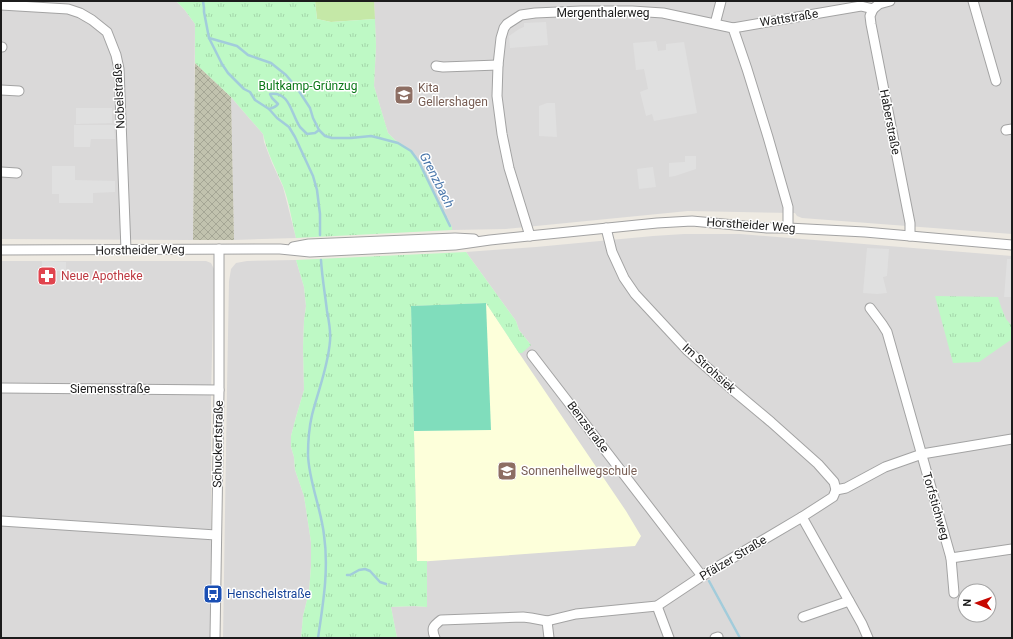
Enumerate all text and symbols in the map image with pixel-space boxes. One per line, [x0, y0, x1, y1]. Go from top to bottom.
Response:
street label: Mergenthalerweg [556, 6, 650, 20]
street label: Wattstraße [759, 6, 819, 30]
street label: Nobelstraße [110, 63, 128, 129]
park label: Bultkamp-Grünzug [259, 79, 357, 93]
place label: Kita Gellershagen [418, 81, 488, 109]
school or university icon: Kita Gellershagen [393, 84, 415, 106]
street label: Haberstraße [877, 88, 903, 156]
water label: Grenzbach [417, 150, 457, 210]
street label: Horstheider Weg [706, 215, 796, 235]
street label: Horstheider Weg [95, 242, 185, 258]
pharmacy icon: Neue Apotheke [36, 265, 58, 287]
place label: Neue Apotheke [61, 269, 143, 283]
street label: Im Strohsiek [680, 340, 739, 396]
street label: Siemensstraße [70, 382, 150, 396]
street label: Benzstraße [564, 399, 612, 455]
street label: Schuckertstraße [210, 400, 226, 488]
school or university icon: Sonnenhellwegschule [496, 460, 518, 482]
place label: Sonnenhellwegschule [521, 464, 637, 478]
street label: Torfstichweg [920, 471, 952, 541]
street label: Pfälzer Straße [697, 533, 769, 583]
bus stop icon: Henschelstraße [202, 583, 224, 605]
north arrow [957, 583, 997, 623]
place label: Henschelstraße [227, 587, 311, 601]
text: N [961, 598, 974, 607]

